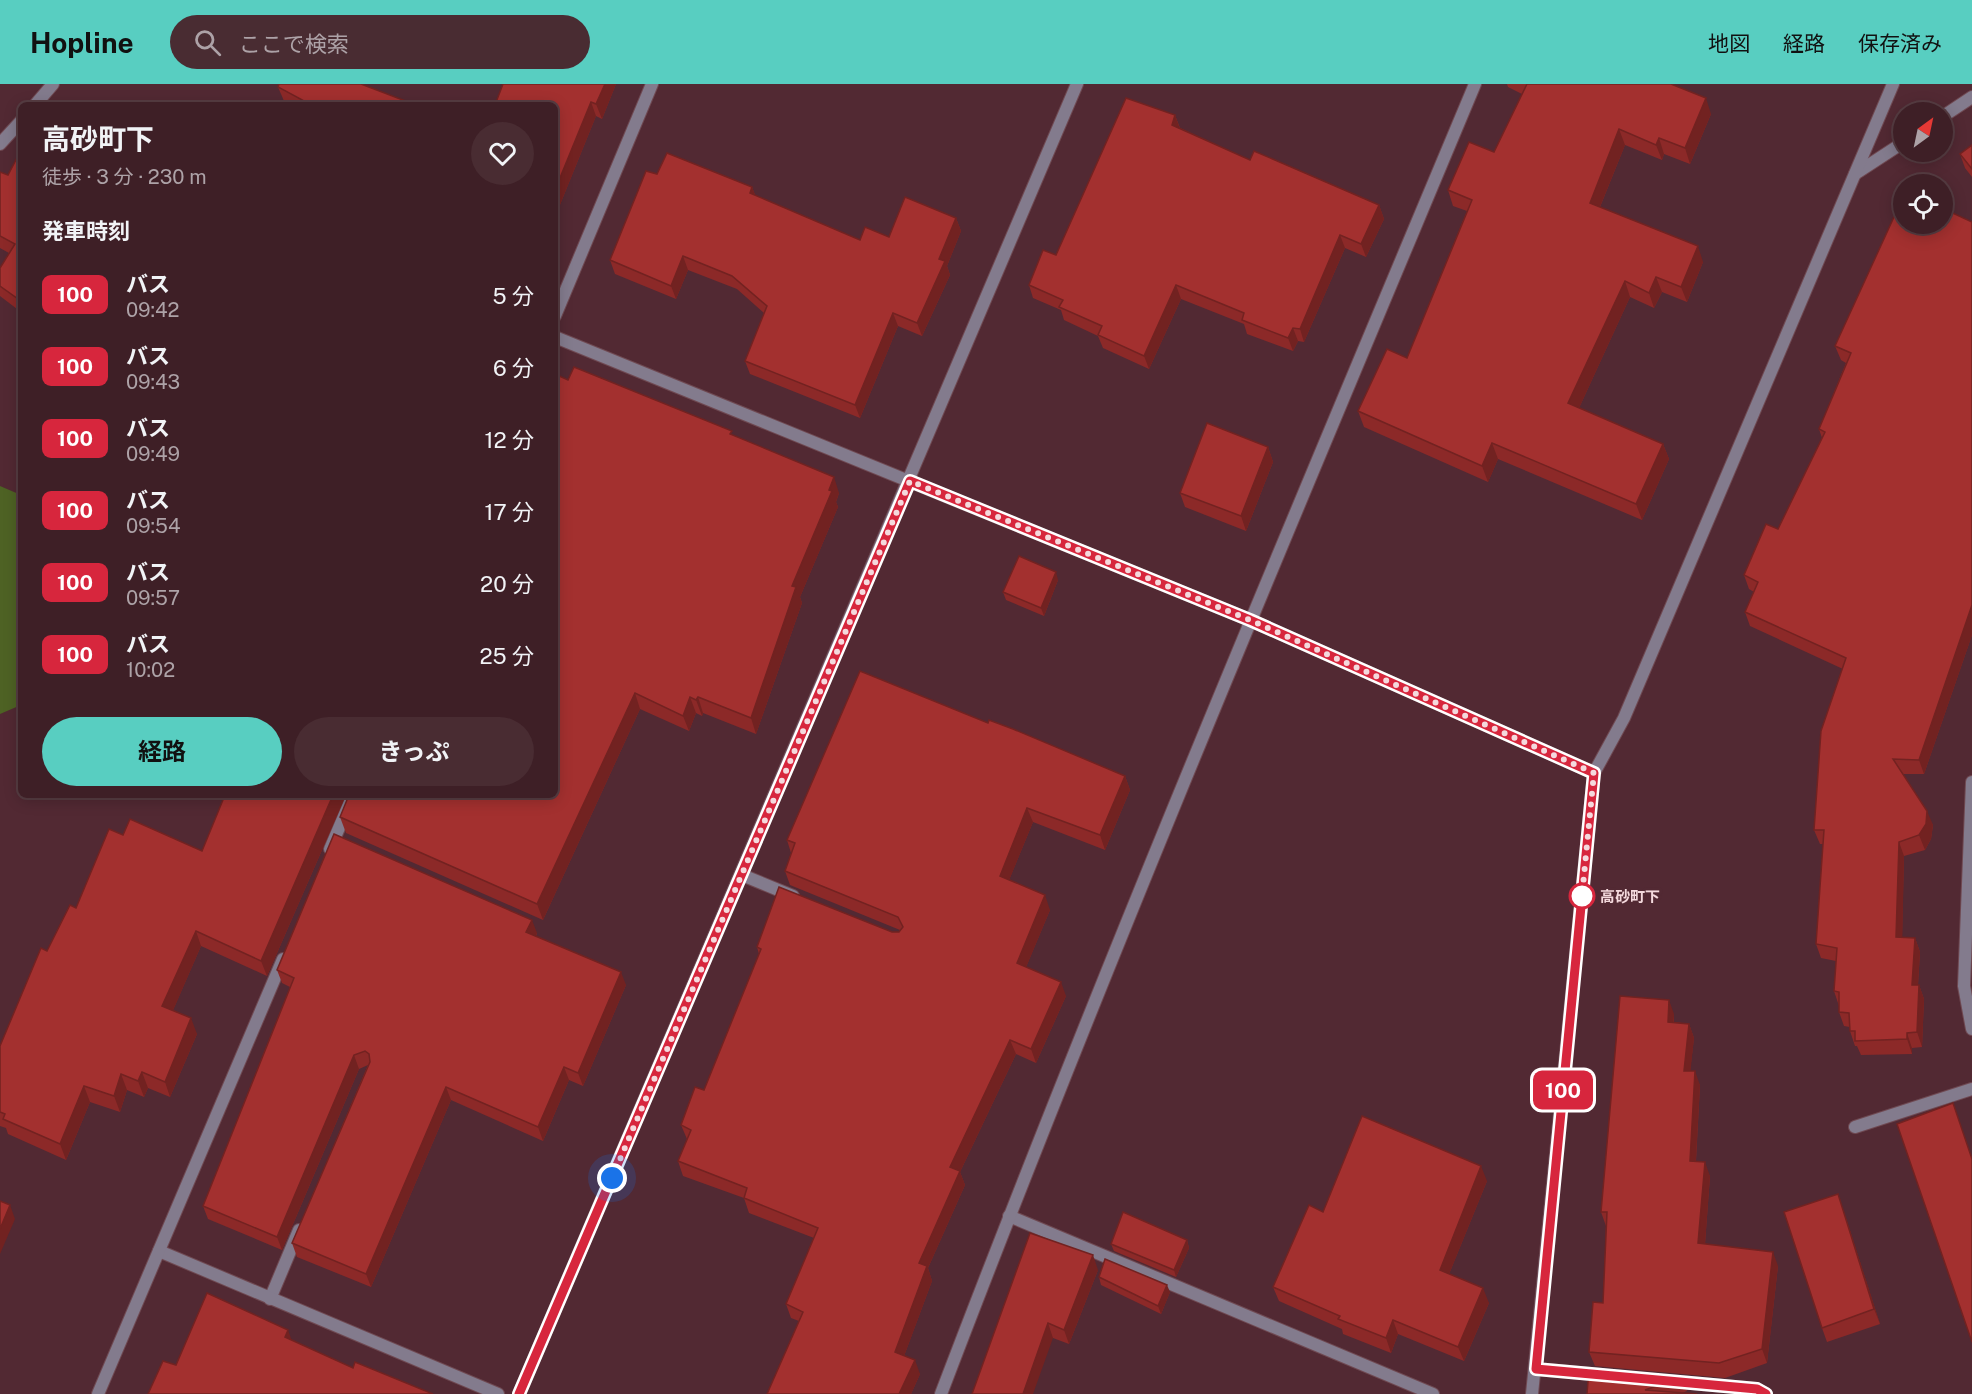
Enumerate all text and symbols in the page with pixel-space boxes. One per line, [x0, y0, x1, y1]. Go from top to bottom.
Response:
search box [170, 15, 590, 69]
text: Hopline [30, 26, 134, 59]
icon: search [191, 26, 224, 59]
text: ここで検索 [239, 31, 349, 57]
text: 地図 [1708, 31, 1750, 56]
text: 経路 [1783, 31, 1825, 56]
text: 保存済み [1858, 31, 1942, 56]
north arrow [1893, 102, 1953, 162]
map controls [1893, 102, 1953, 234]
text: 高砂町下 [42, 122, 154, 155]
button: heart [471, 122, 534, 185]
text: 徒歩 · 3 分 · 230 m [42, 165, 207, 189]
button: locate [1893, 174, 1953, 234]
text: 発車時刻 [42, 218, 130, 244]
text: バス [126, 271, 170, 297]
text: 100 [57, 282, 93, 307]
text: 5 分 [493, 283, 534, 309]
text: 09:42 [126, 298, 179, 322]
text: バス [126, 343, 170, 369]
text: 100 [57, 354, 93, 379]
text: 6 分 [493, 355, 534, 381]
text: 09:43 [126, 370, 180, 394]
text: バス [126, 415, 170, 441]
text: 100 [57, 426, 93, 451]
text: 12 分 [485, 427, 534, 453]
text: 09:49 [126, 442, 180, 466]
text: バス [126, 487, 170, 513]
text: 100 [57, 498, 93, 523]
text: 17 分 [484, 499, 534, 525]
text: 09:54 [126, 514, 181, 538]
text: バス [126, 559, 170, 585]
text: 100 [57, 570, 93, 595]
text: 20 分 [480, 571, 534, 597]
text: 09:57 [126, 586, 180, 610]
text: バス [126, 631, 170, 657]
text: 100 [57, 642, 93, 667]
text: 25 分 [479, 643, 534, 669]
text: 10:02 [126, 658, 175, 682]
button: 経路 [42, 717, 282, 786]
button: きっぷ [294, 717, 534, 786]
marker: 高砂町下 [1569, 883, 1595, 909]
place label: 高砂町下 [1600, 888, 1660, 905]
line badge: 100 [1528, 1070, 1598, 1110]
text: 100 [1545, 1078, 1581, 1103]
your location [597, 1163, 627, 1193]

